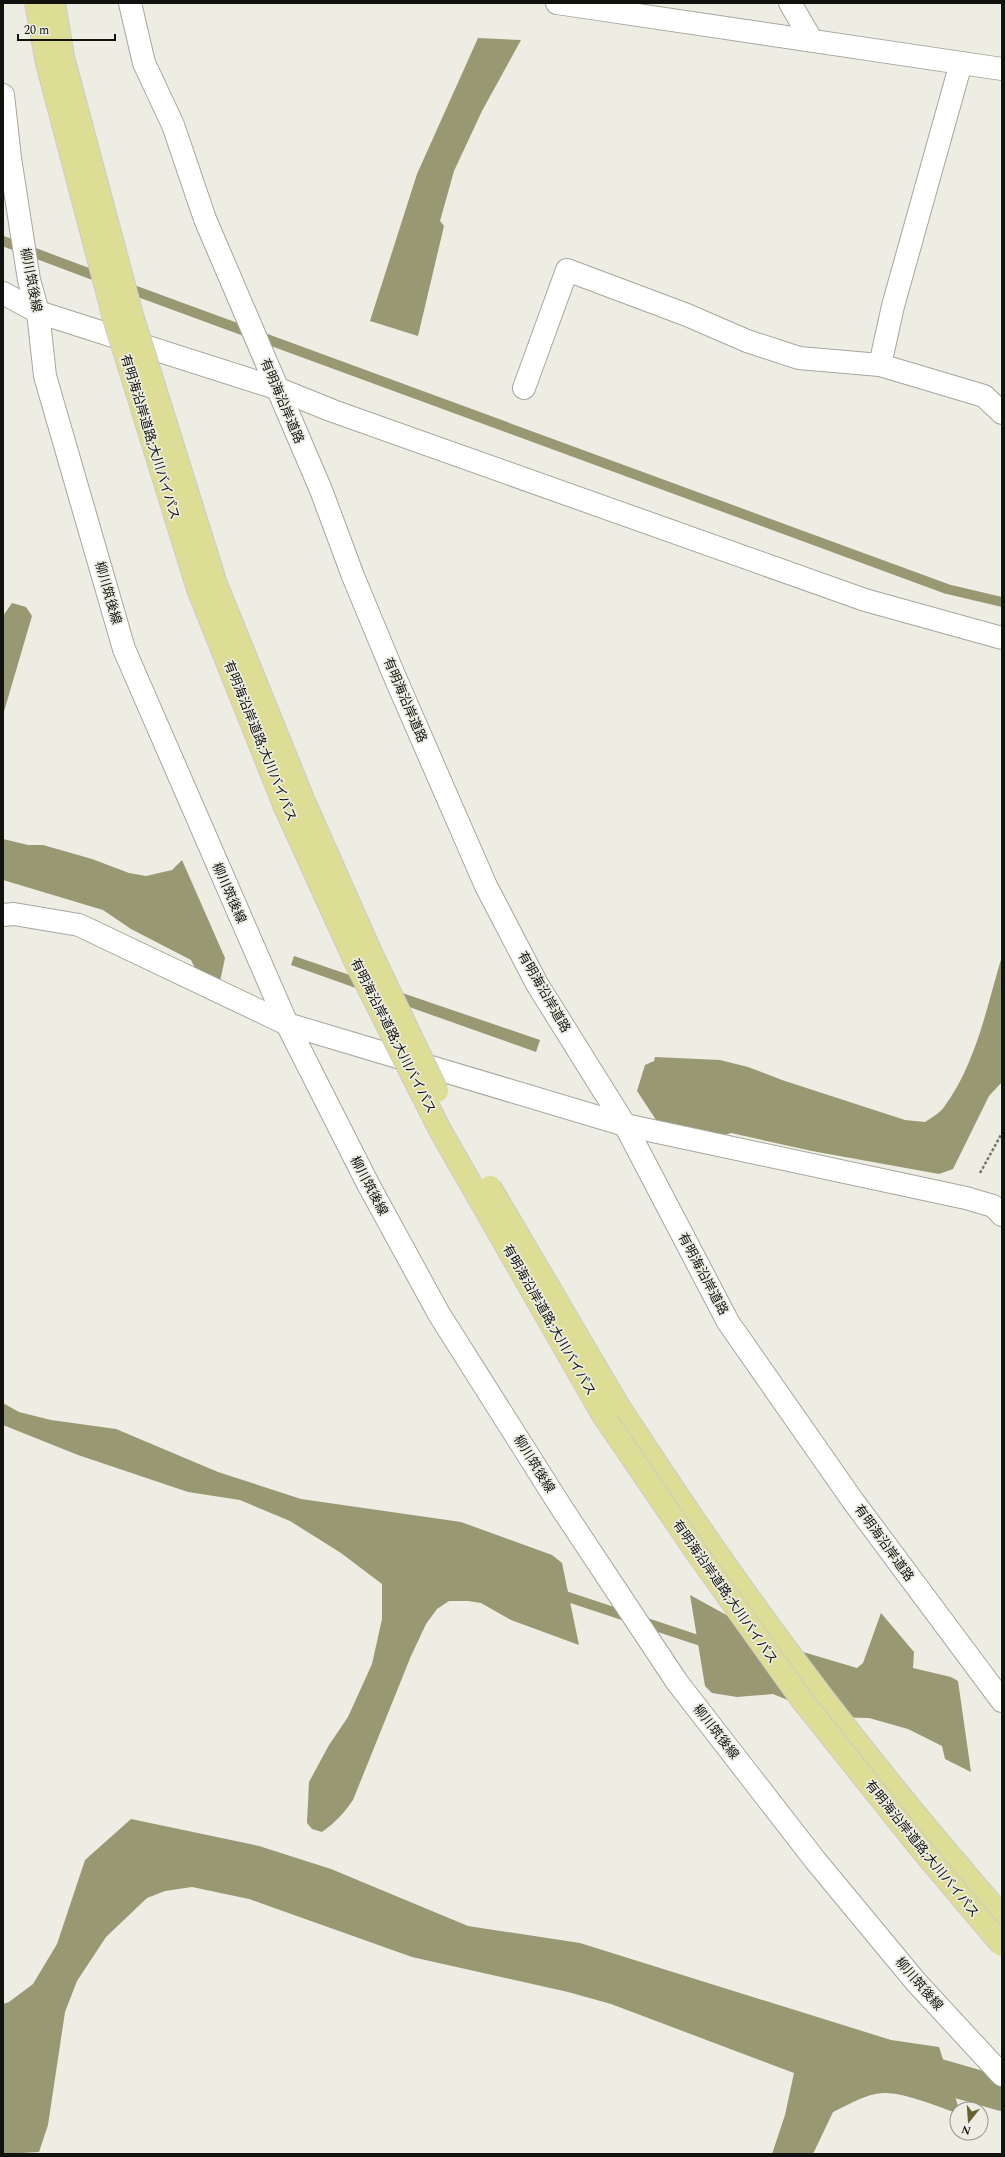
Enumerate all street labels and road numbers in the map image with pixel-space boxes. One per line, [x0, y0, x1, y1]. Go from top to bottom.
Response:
street label: 柳川筑後線 [15, 246, 47, 314]
street label: 有明海沿岸道路;大川バイパス [115, 352, 185, 522]
street label: 有明海沿岸道路 [255, 355, 309, 447]
street label: 柳川筑後線 [89, 559, 127, 627]
street label: 有明海沿岸道路 [378, 654, 432, 746]
street label: 有明海沿岸道路;大川バイパス [219, 658, 301, 824]
street label: 柳川筑後線 [207, 859, 251, 927]
street label: 有明海沿岸道路 [513, 948, 575, 1036]
street label: 有明海沿岸道路;大川バイパス [345, 955, 441, 1117]
street label: 柳川筑後線 [345, 1153, 393, 1219]
street label: 有明海沿岸道路 [673, 1229, 733, 1319]
street label: 有明海沿岸道路;大川バイパス [497, 1241, 601, 1399]
street label: 柳川筑後線 [508, 1431, 560, 1497]
street label: 有明海沿岸道路 [849, 1500, 919, 1586]
street label: 有明海沿岸道路;大川バイパス [667, 1516, 783, 1668]
street label: 柳川筑後線 [688, 1700, 744, 1764]
street label: 有明海沿岸道路;大川バイパス [860, 1776, 984, 1922]
street label: 柳川筑後線 [890, 1953, 948, 2015]

